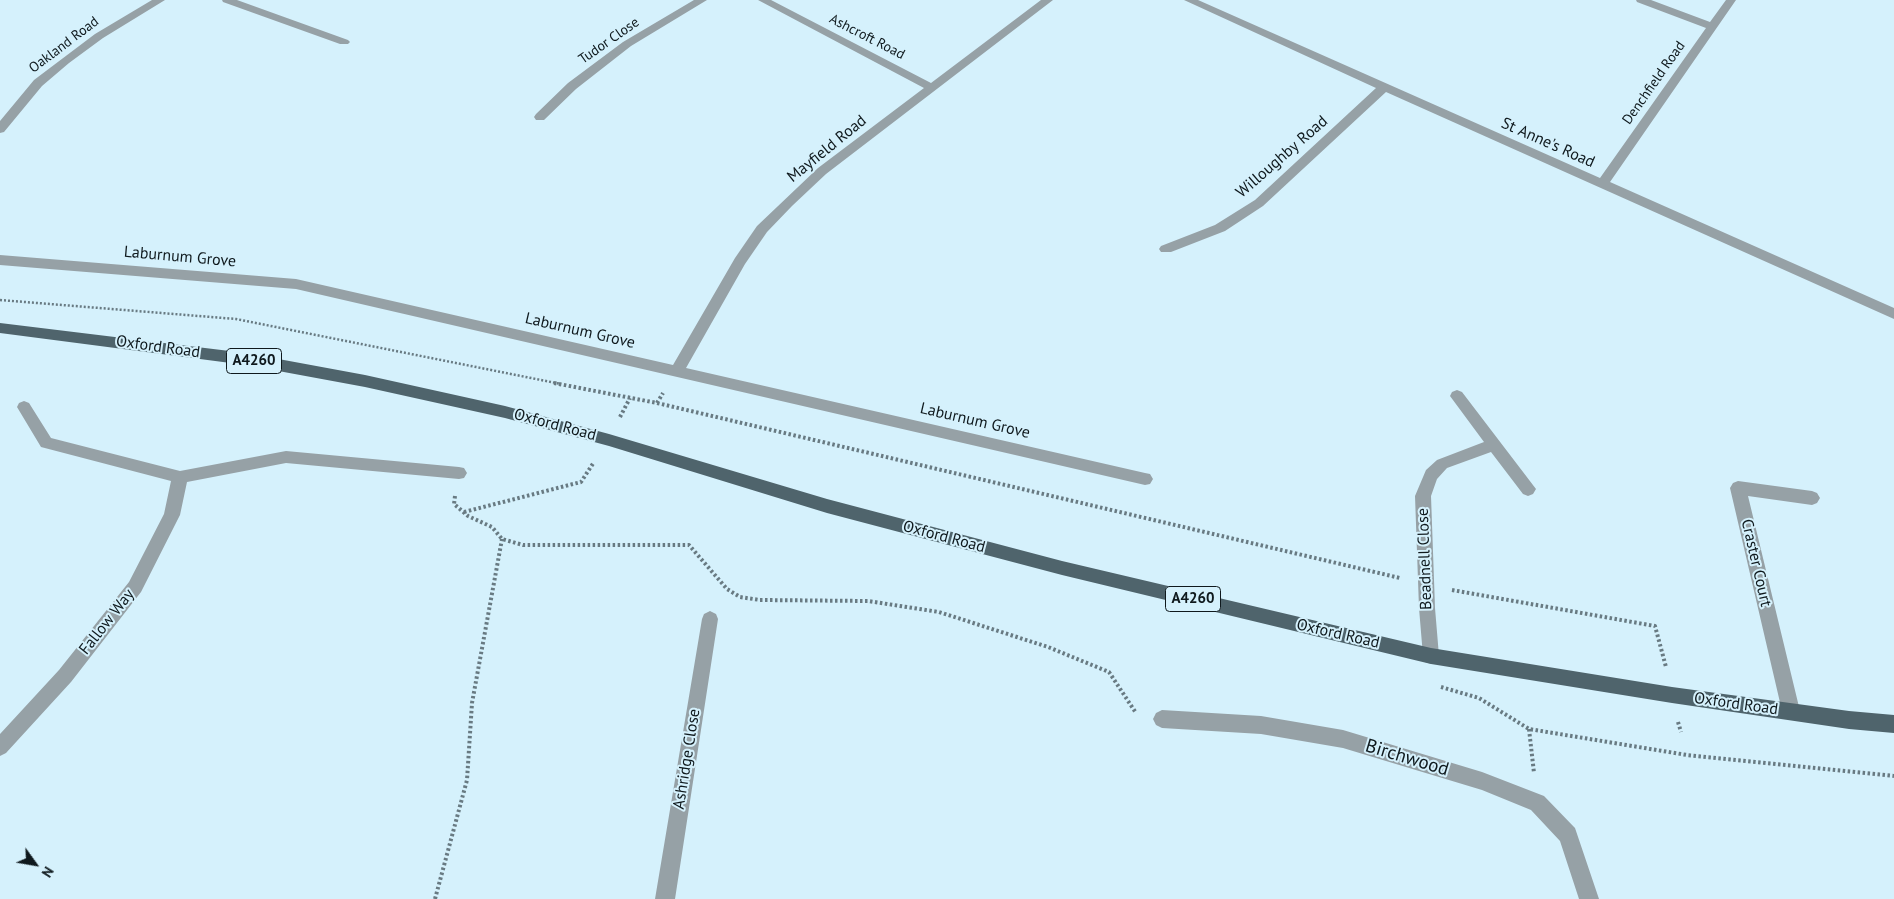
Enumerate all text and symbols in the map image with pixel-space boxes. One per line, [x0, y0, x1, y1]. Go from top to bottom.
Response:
street label: Ashcroft Road [826, 11, 908, 63]
street label: Oakland Road [26, 13, 102, 77]
street label: Tudor Close [576, 14, 642, 68]
street label: Denchfield Road [1619, 38, 1689, 128]
street label: Mayfield Road [784, 111, 870, 187]
street label: Willoughby Road [1232, 112, 1332, 202]
street label: St Anne's Road [1498, 114, 1598, 172]
street label: Laburnum Grove [123, 243, 237, 271]
street label: Laburnum Grove [523, 309, 637, 353]
street label: Oxford Road [115, 332, 201, 362]
road number: A4260 [226, 348, 282, 374]
street label: Laburnum Grove [918, 399, 1032, 443]
street label: Oxford Road [512, 405, 598, 445]
street label: Beadnell Close [1414, 508, 1436, 610]
street label: Oxford Road [901, 517, 987, 557]
street label: Craster Court [1737, 517, 1775, 609]
street label: Fallow Way [75, 585, 139, 659]
road number: A4260 [1166, 586, 1220, 612]
street label: Oxford Road [1295, 615, 1381, 653]
street label: Oxford Road [1693, 689, 1779, 719]
street label: Ashridge Close [670, 707, 704, 811]
street label: Birchwood [1363, 735, 1451, 781]
north arrow [10, 839, 60, 889]
text: N [38, 863, 58, 881]

